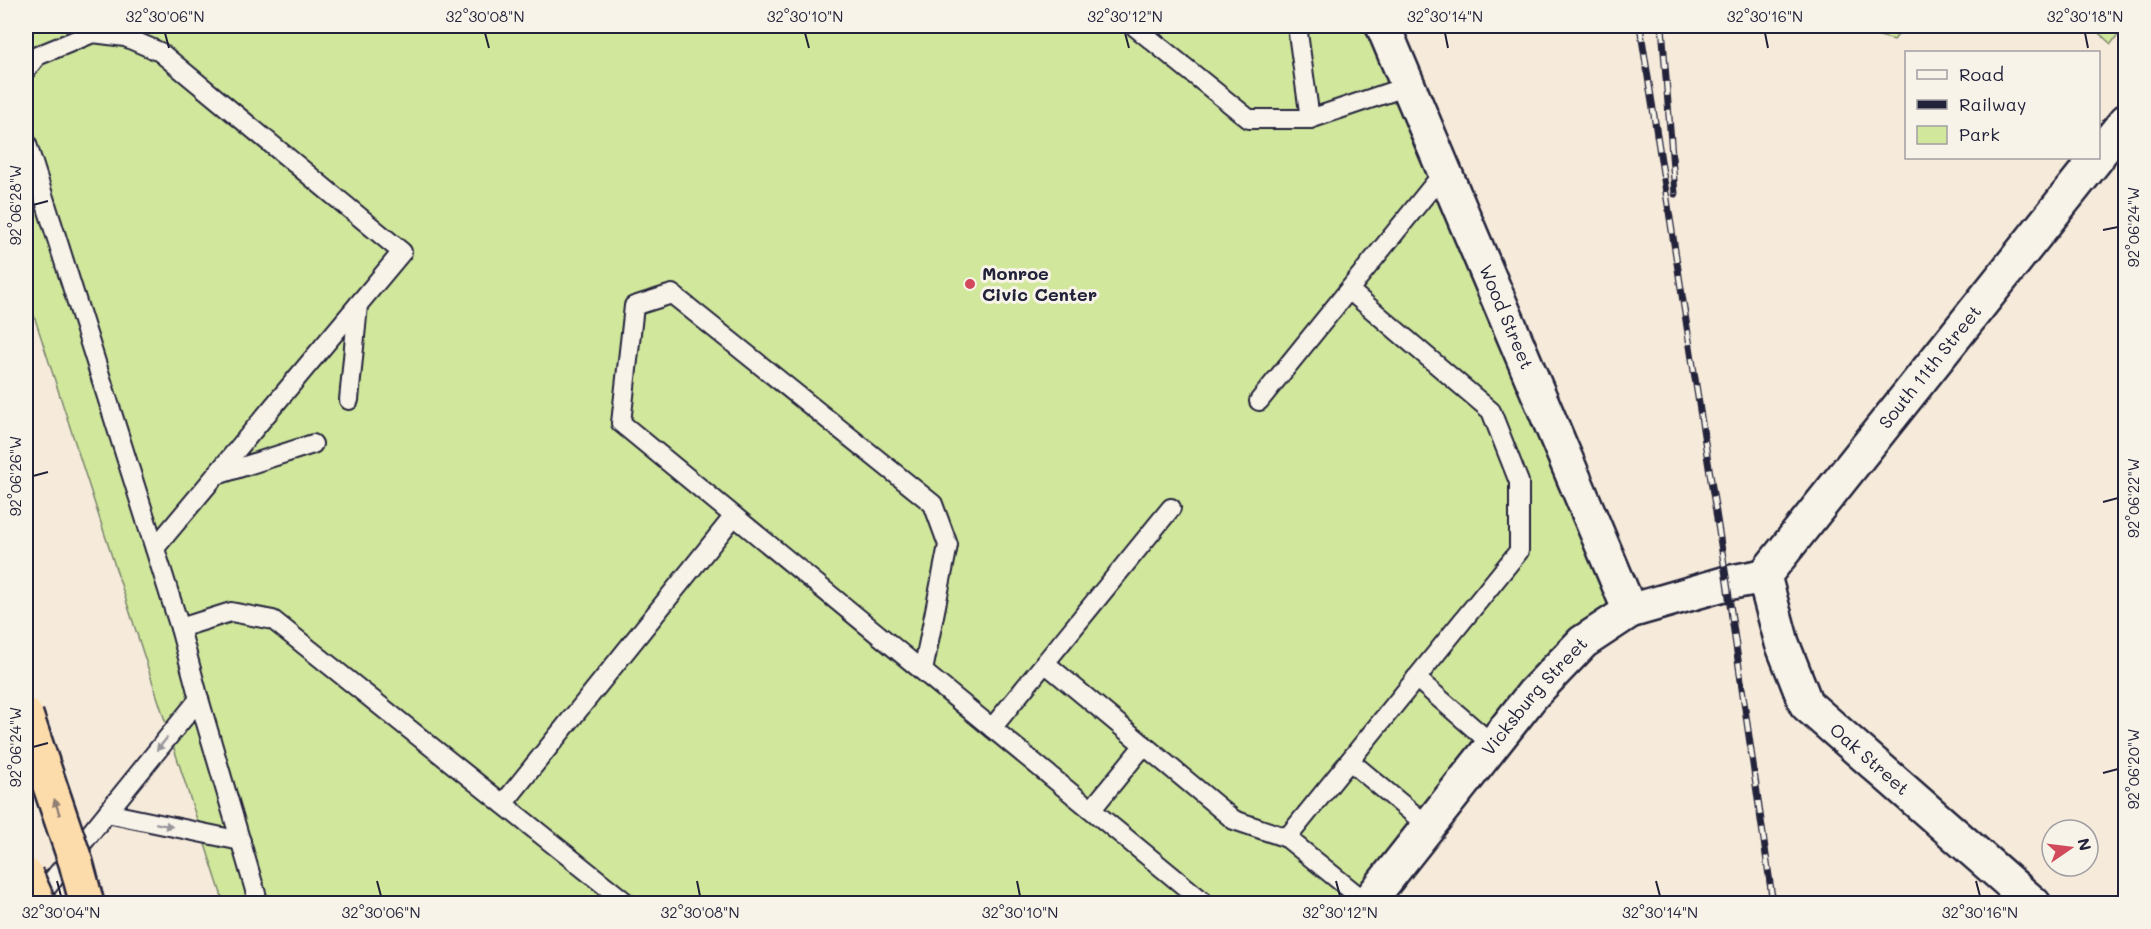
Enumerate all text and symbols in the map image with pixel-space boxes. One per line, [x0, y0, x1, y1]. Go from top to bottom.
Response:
text: 32°30'06"N [126, 6, 204, 26]
text: 32°30'08"N [446, 6, 524, 26]
text: 32°30'10"N [767, 6, 843, 26]
text: 32°30'12"N [1087, 6, 1163, 26]
text: 32°30'14"N [1407, 6, 1483, 26]
text: 32°30'16"N [1727, 6, 1803, 26]
text: 32°30'18"N [2047, 6, 2123, 26]
legend [1905, 51, 2100, 159]
text: Road [1959, 62, 2004, 86]
text: Railway [1959, 92, 2026, 116]
text: Park [1959, 122, 2000, 146]
text: 92°06'28"W [5, 165, 25, 245]
text: 92°06'24"W [2123, 187, 2143, 267]
place label: Monroe Civic Center [982, 261, 1097, 306]
street label: Wood Street [1474, 261, 1540, 373]
marker: Monroe Civic Center [963, 277, 977, 291]
street label: South 11th Street [1873, 300, 1986, 433]
text: 92°06'26"W [5, 436, 25, 516]
text: 92°06'22"W [2123, 458, 2143, 538]
street label: Vicksburg Street [1476, 631, 1592, 760]
text: 92°06'24"W [5, 707, 25, 787]
street label: Oak Street [1825, 717, 1915, 800]
text: 92°06'20"W [2123, 729, 2143, 809]
one-way arrow [156, 737, 168, 752]
one-way arrow [52, 798, 62, 816]
north arrow [2040, 818, 2100, 878]
one-way arrow [155, 821, 174, 830]
text: N [2073, 836, 2097, 853]
text: 32°30'04"N [22, 902, 100, 922]
text: 32°30'06"N [342, 902, 420, 922]
text: 32°30'08"N [661, 902, 739, 922]
text: 32°30'10"N [982, 902, 1058, 922]
text: 32°30'12"N [1302, 902, 1378, 922]
text: 32°30'14"N [1622, 902, 1698, 922]
text: 32°30'16"N [1942, 902, 2018, 922]

